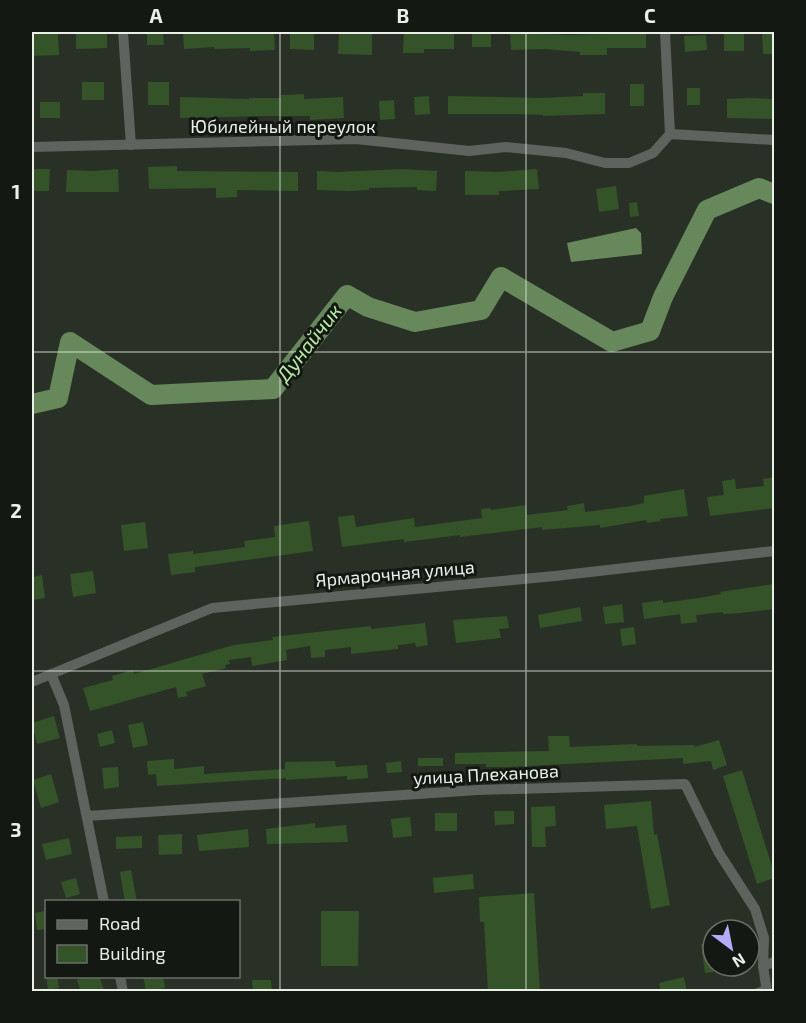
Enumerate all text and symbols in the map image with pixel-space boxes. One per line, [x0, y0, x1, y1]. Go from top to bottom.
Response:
text: A [149, 3, 163, 27]
text: B [397, 3, 409, 27]
text: C [644, 3, 656, 27]
street label: Юбилейный переулок [190, 115, 376, 137]
text: 1 [12, 179, 20, 203]
water label: Дунайчик [270, 299, 346, 387]
text: 2 [10, 498, 22, 522]
street label: Ярмарочная улица [314, 555, 475, 591]
street label: улица Плеханова [412, 759, 559, 789]
text: 3 [10, 817, 22, 841]
legend [45, 900, 240, 978]
text: Road [99, 912, 140, 934]
north arrow [701, 918, 761, 978]
text: Building [99, 942, 166, 964]
text: N [729, 950, 749, 972]

